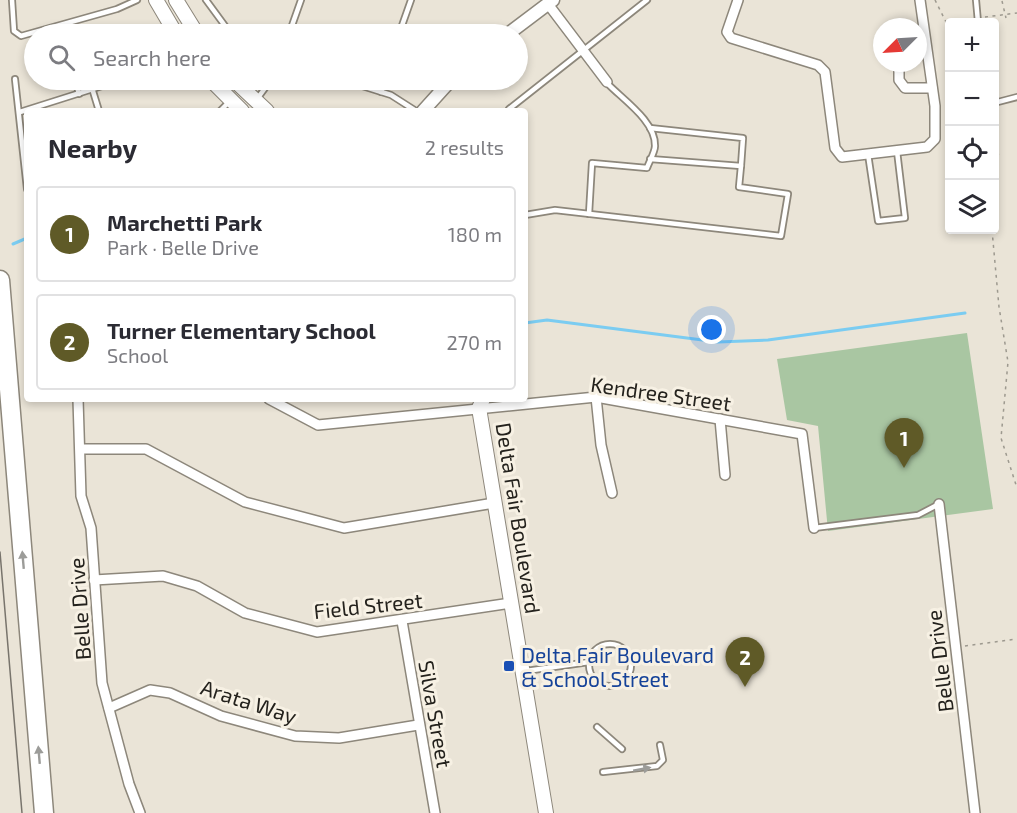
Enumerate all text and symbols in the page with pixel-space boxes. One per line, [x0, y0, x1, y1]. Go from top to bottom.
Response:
north arrow [873, 18, 927, 72]
map controls [945, 18, 999, 234]
button: + [945, 18, 999, 72]
search box [24, 24, 528, 90]
icon: search [45, 41, 78, 74]
text: Search here [93, 44, 211, 70]
button: − [945, 72, 999, 126]
button: locate [945, 126, 999, 180]
text: Nearby [48, 132, 137, 163]
text: 2 results [425, 135, 504, 159]
button: layers [945, 180, 999, 234]
text: Marchetti Park [107, 209, 262, 235]
text: 1 [65, 222, 74, 246]
text: 180 m [448, 222, 502, 246]
text: Park · Belle Drive [107, 235, 259, 259]
your location [697, 315, 726, 344]
text: Turner Elementary School [107, 317, 376, 343]
text: 2 [64, 330, 75, 354]
text: 270 m [446, 330, 502, 354]
text: School [107, 343, 168, 367]
street label: Kendree Street [589, 371, 733, 415]
pin: 1 [884, 418, 924, 468]
street label: Delta Fair Boulevard [492, 421, 546, 615]
one-way arrow [18, 551, 28, 570]
street label: Belle Drive [63, 557, 95, 661]
street label: Field Street [312, 587, 424, 623]
street label: Belle Drive [920, 609, 958, 713]
pin: 2 [726, 638, 764, 687]
place label: Delta Fair Boulevard & School Street [521, 642, 714, 691]
street label: Silva Street [414, 658, 458, 770]
marker: Delta Fair Boulevard & School Street [502, 659, 516, 673]
street label: Arata Way [198, 674, 300, 728]
one-way arrow [34, 745, 44, 764]
one-way arrow [633, 764, 652, 773]

